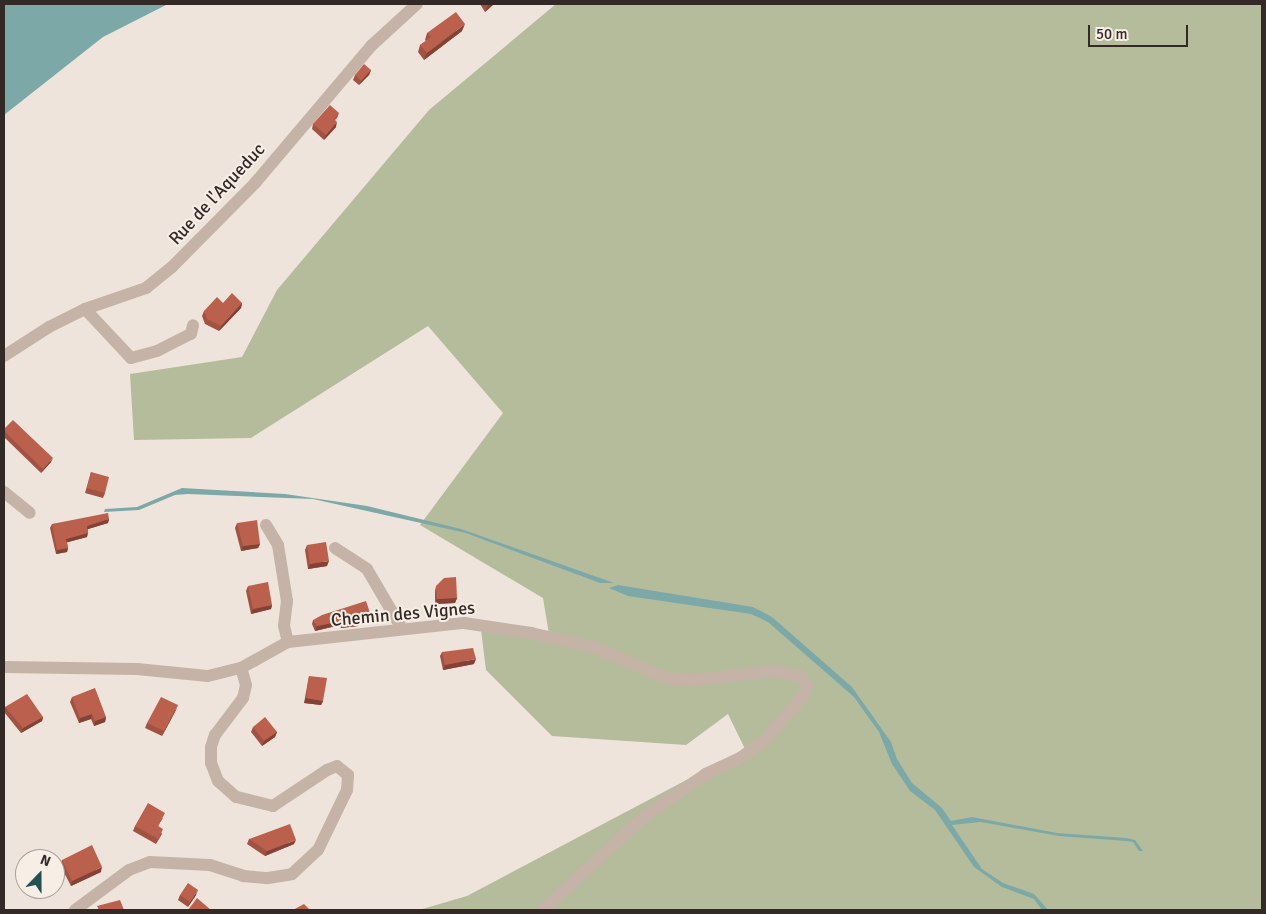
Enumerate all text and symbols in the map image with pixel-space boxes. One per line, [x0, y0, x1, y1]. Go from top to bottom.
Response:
scale bar [1091, 15, 1191, 47]
text: 50 m [1096, 25, 1127, 43]
street label: Rue de l'Aqueduc [164, 139, 270, 249]
street label: Chemin des Vignes [330, 597, 476, 631]
north arrow [15, 849, 65, 899]
text: N [38, 851, 53, 870]

